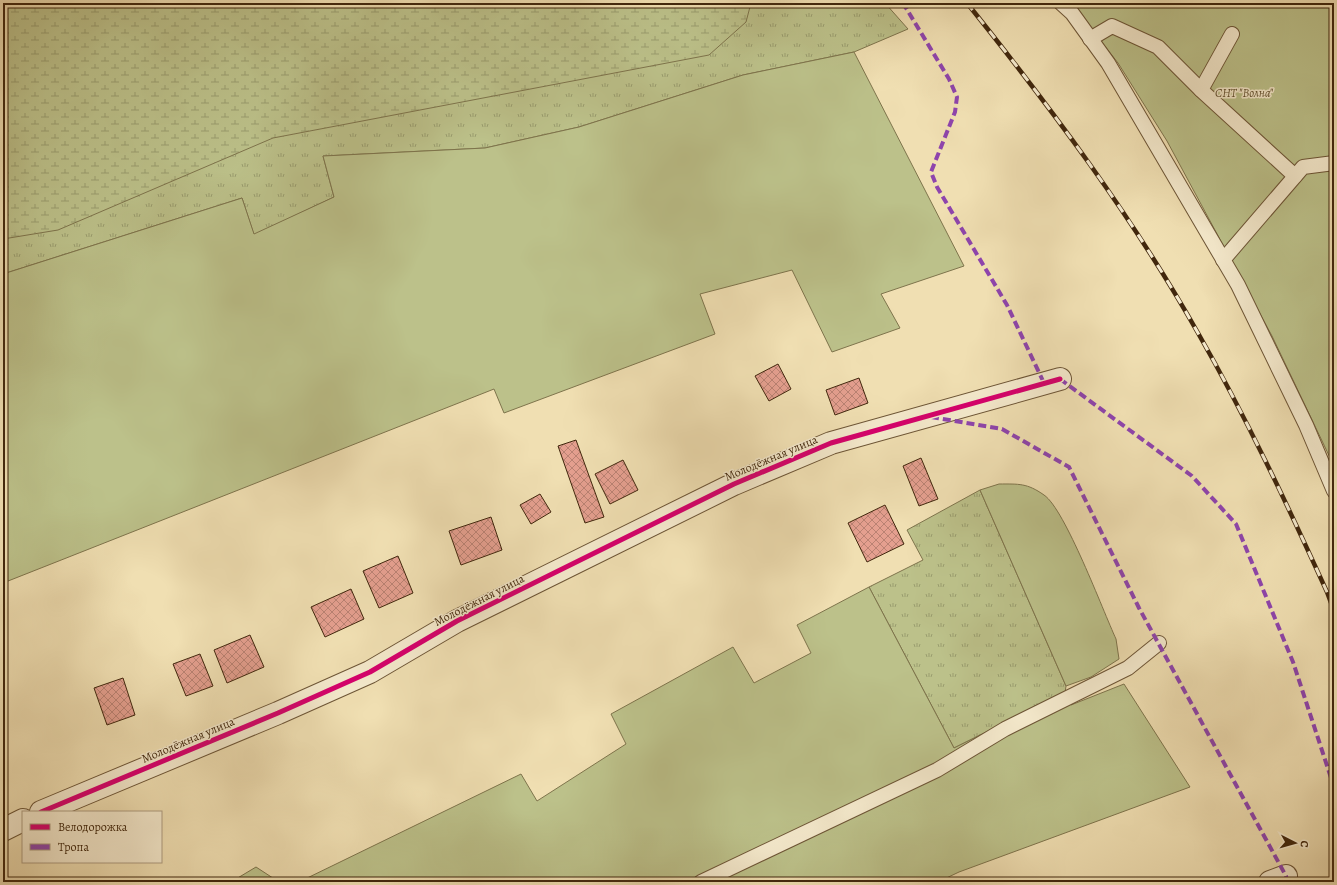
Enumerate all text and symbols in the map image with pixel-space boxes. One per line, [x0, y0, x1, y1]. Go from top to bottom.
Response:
park label: СНТ "Волна" [1215, 85, 1274, 101]
street label: Молодёжная улица [722, 431, 820, 485]
street label: Молодёжная улица [431, 570, 527, 630]
street label: Молодёжная улица [139, 713, 237, 767]
legend [22, 811, 162, 863]
text: Велодорожка [58, 819, 128, 835]
north arrow [1275, 823, 1315, 863]
text: Тропа [58, 839, 89, 855]
text: С [1297, 840, 1312, 848]

